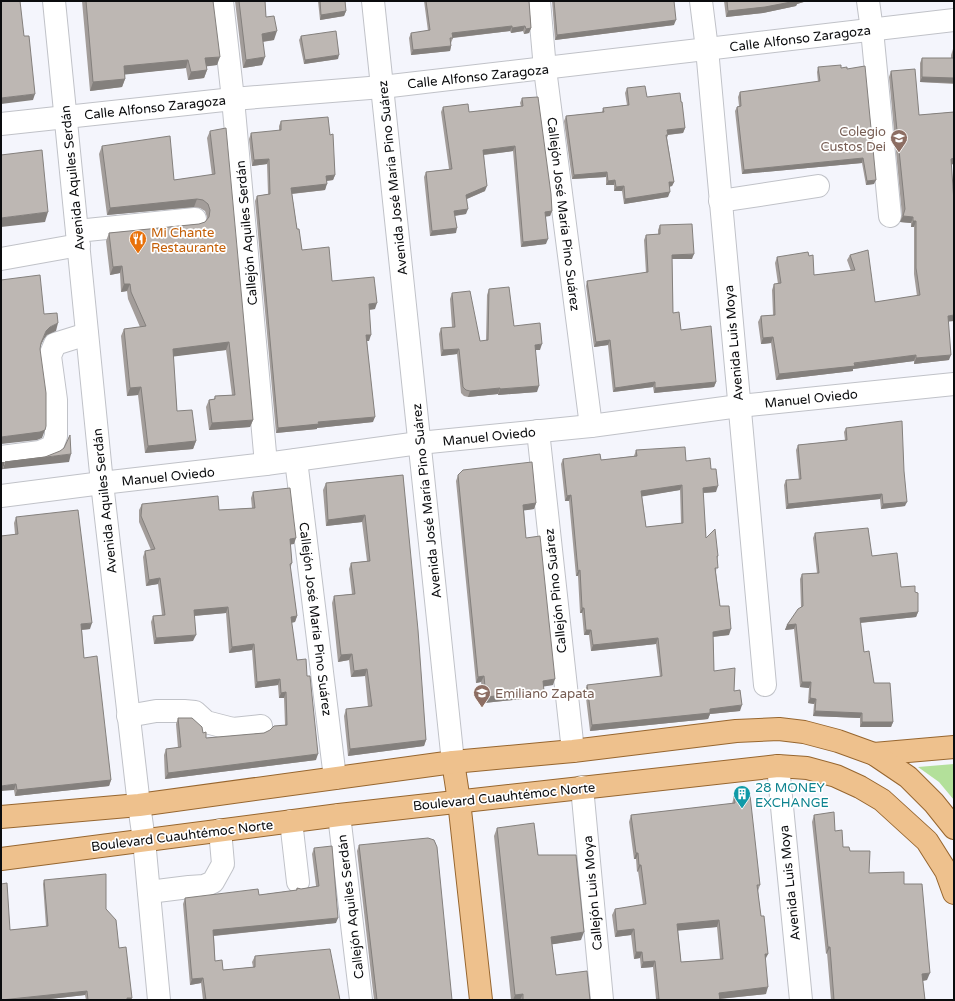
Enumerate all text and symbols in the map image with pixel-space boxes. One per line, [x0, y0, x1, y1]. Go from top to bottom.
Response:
street label: Calle Alfonso Zaragoza [729, 22, 872, 56]
street label: Calle Alfonso Zaragoza [407, 62, 550, 92]
street label: Avenida José María Pino Suárez [375, 80, 411, 276]
street label: Calle Alfonso Zaragoza [84, 93, 227, 123]
street label: Avenida Aquiles Serdán [57, 104, 89, 251]
street label: Callejón José María Pino Suárez [543, 116, 583, 312]
place label: Colegio Custos Dei [820, 124, 886, 155]
school or university icon: Colegio Custos Dei [889, 128, 909, 153]
street label: Callejón Aquiles Serdán [233, 160, 261, 306]
place label: Mi Chante Restaurante [151, 225, 226, 256]
restaurant icon: Mi Chante Restaurante [128, 229, 148, 254]
street label: Avenida Luis Moya [721, 284, 747, 401]
street label: Manuel Oviedo [764, 386, 859, 412]
street label: Avenida José María Pino Suárez [409, 403, 445, 599]
street label: Manuel Oviedo [442, 424, 537, 450]
street label: Avenida Aquiles Serdán [89, 427, 121, 574]
street label: Manuel Oviedo [121, 464, 216, 490]
street label: Callejón José María Pino Suárez [295, 521, 335, 717]
street label: Callejón Pino Suárez [541, 528, 571, 654]
school or university icon: Emiliano Zapata [472, 683, 492, 708]
place label: Emiliano Zapata [495, 686, 595, 702]
street label: Boulevard Cuauhtémoc Norte [412, 779, 596, 815]
place label: 28 MONEY EXCHANGE [755, 780, 829, 811]
building icon: 28 MONEY EXCHANGE [732, 784, 752, 809]
street label: Boulevard Cuauhtémoc Norte [90, 817, 274, 855]
street label: Avenida Luis Moya [776, 824, 804, 941]
street label: Callejón Aquiles Serdán [334, 834, 368, 980]
street label: Callejón Luis Moya [580, 835, 606, 951]

